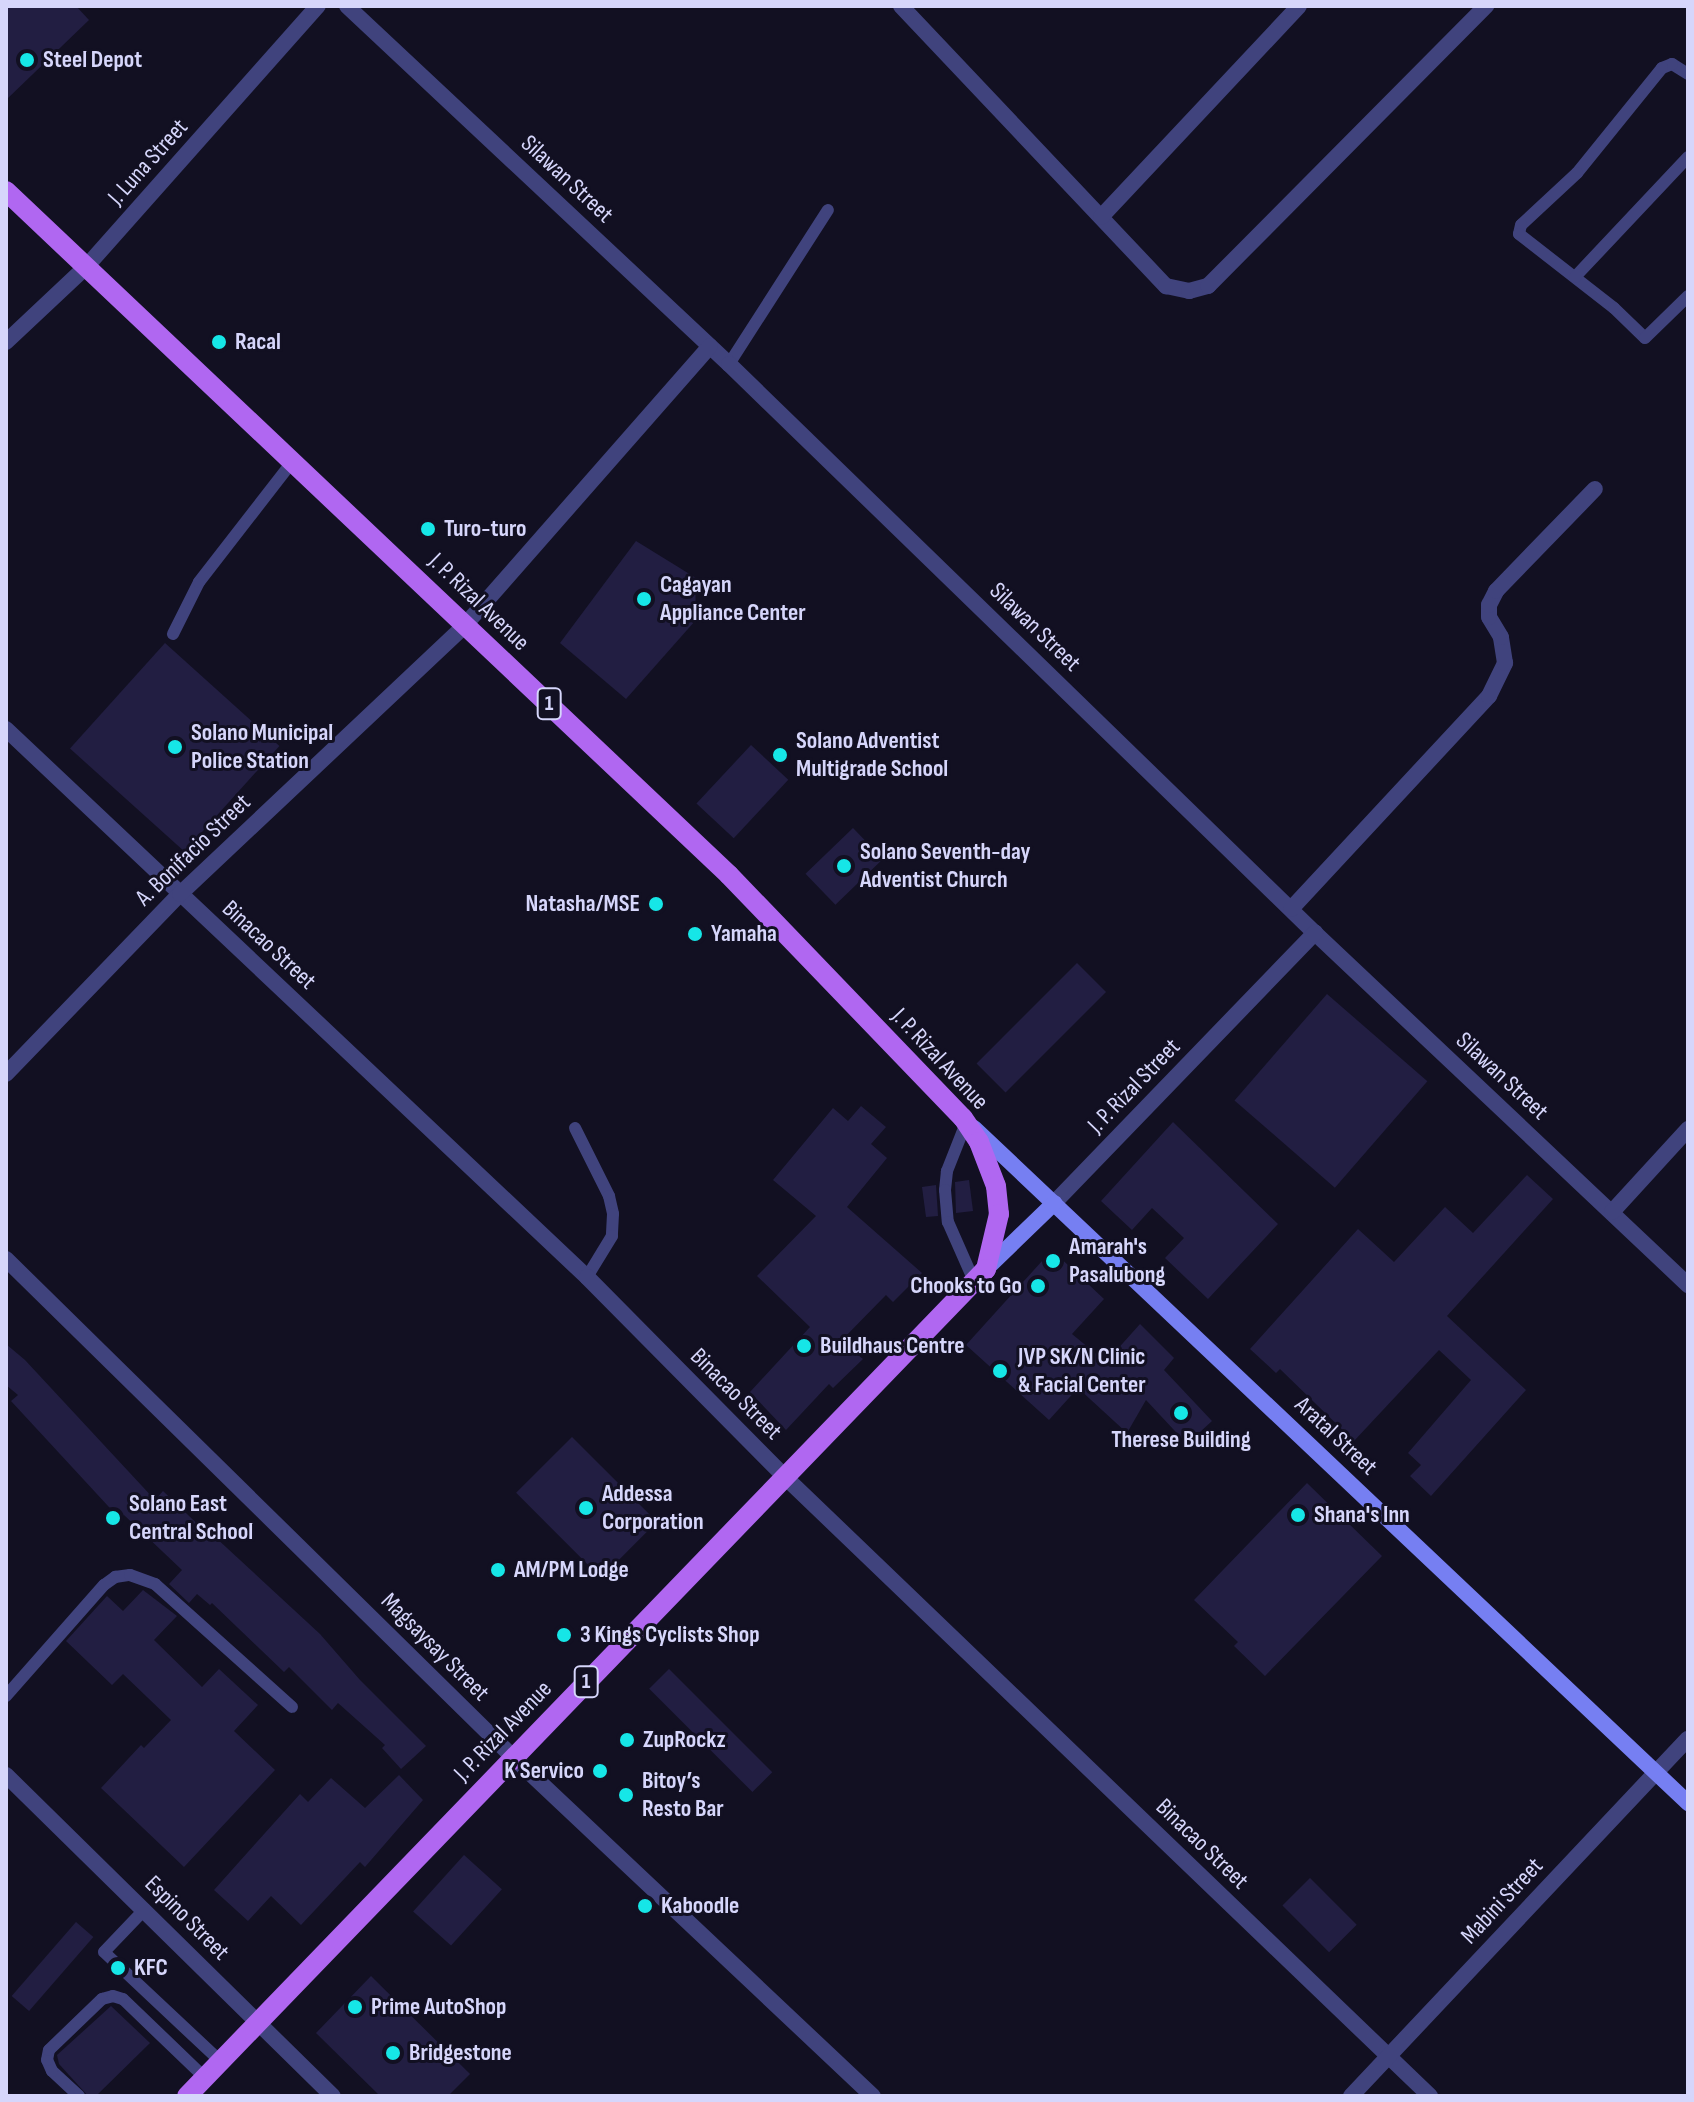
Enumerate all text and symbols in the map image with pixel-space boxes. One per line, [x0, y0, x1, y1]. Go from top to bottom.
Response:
place label: Steel Depot [43, 46, 142, 74]
marker: Steel Depot [18, 51, 36, 69]
street label: J. Luna Street [102, 113, 194, 211]
street label: Silawan Street [515, 129, 619, 229]
place label: Racal [235, 328, 281, 356]
marker: Racal [210, 333, 228, 351]
place label: Turo-turo [444, 515, 527, 543]
marker: Turo-turo [419, 520, 437, 538]
street label: J. P. Rizal Avenue [423, 547, 535, 657]
place label: Cagayan Appliance Center [660, 571, 806, 627]
street label: Silawan Street [983, 577, 1087, 677]
marker: Cagayan Appliance Center [635, 590, 653, 608]
road number: 1 [535, 686, 563, 722]
place label: Solano Municipal Police Station [191, 719, 333, 775]
place label: Solano Adventist Multigrade School [796, 727, 948, 783]
marker: Solano Municipal Police Station [166, 738, 184, 756]
marker: Solano Adventist Multigrade School [771, 746, 789, 764]
street label: A. Bonifacio Street [130, 788, 256, 912]
place label: Solano Seventh-day Adventist Church [860, 838, 1031, 894]
marker: Solano Seventh-day Adventist Church [835, 857, 853, 875]
place label: Natasha/MSE [526, 890, 640, 918]
street label: Binacao Street [216, 894, 322, 996]
marker: Natasha/MSE [647, 895, 665, 913]
place label: Yamaha [711, 920, 777, 948]
marker: Yamaha [686, 925, 704, 943]
street label: J. P. Rizal Avenue [886, 1002, 994, 1116]
street label: Silawan Street [1450, 1026, 1554, 1126]
street label: J. P. Rizal Street [1082, 1033, 1186, 1139]
place label: Amarah's Pasalubong [1069, 1233, 1165, 1289]
marker: Amarah's Pasalubong [1044, 1252, 1062, 1270]
place label: Chooks to Go [910, 1272, 1022, 1300]
marker: Chooks to Go [1029, 1277, 1047, 1295]
place label: Buildhaus Centre [820, 1332, 965, 1360]
marker: Buildhaus Centre [795, 1337, 813, 1355]
street label: Binacao Street [684, 1342, 788, 1446]
place label: JVP SK/N Clinic & Facial Center [1018, 1343, 1146, 1399]
marker: JVP SK/N Clinic & Facial Center [989, 1360, 1011, 1382]
street label: Aratal Street [1289, 1391, 1383, 1481]
marker: Therese Building [1172, 1404, 1190, 1422]
place label: Therese Building [1111, 1426, 1251, 1454]
place label: Addessa Corporation [602, 1480, 704, 1536]
place label: Solano East Central School [129, 1490, 253, 1546]
marker: Addessa Corporation [577, 1499, 595, 1517]
place label: Shana's Inn [1314, 1501, 1410, 1529]
marker: Shana's Inn [1289, 1506, 1307, 1524]
marker: Solano East Central School [104, 1509, 122, 1527]
place label: AM/PM Lodge [514, 1556, 629, 1584]
marker: AM/PM Lodge [489, 1561, 507, 1579]
street label: Magsaysay Street [375, 1587, 495, 1707]
place label: 3 Kings Cyclists Shop [580, 1621, 760, 1649]
marker: 3 Kings Cyclists Shop [555, 1626, 573, 1644]
road number: 1 [572, 1664, 600, 1700]
street label: J. P. Rizal Avenue [448, 1675, 558, 1787]
place label: ZupRockz [643, 1726, 726, 1754]
marker: ZupRockz [618, 1731, 636, 1749]
place label: K Servico [504, 1757, 584, 1785]
marker: K Servico [591, 1762, 609, 1780]
place label: Bitoy’s Resto Bar [642, 1767, 724, 1823]
marker: Bitoy’s Resto Bar [617, 1786, 635, 1804]
street label: Binacao Street [1150, 1793, 1254, 1895]
street label: Mabini Street [1455, 1852, 1549, 1950]
street label: Espino Street [139, 1870, 235, 1966]
place label: Kaboodle [661, 1892, 739, 1920]
marker: Kaboodle [636, 1897, 654, 1915]
place label: KFC [134, 1954, 168, 1982]
marker: KFC [109, 1959, 127, 1977]
place label: Prime AutoShop [371, 1993, 506, 2021]
marker: Prime AutoShop [346, 1998, 364, 2016]
place label: Bridgestone [409, 2039, 512, 2067]
marker: Bridgestone [384, 2044, 402, 2062]

